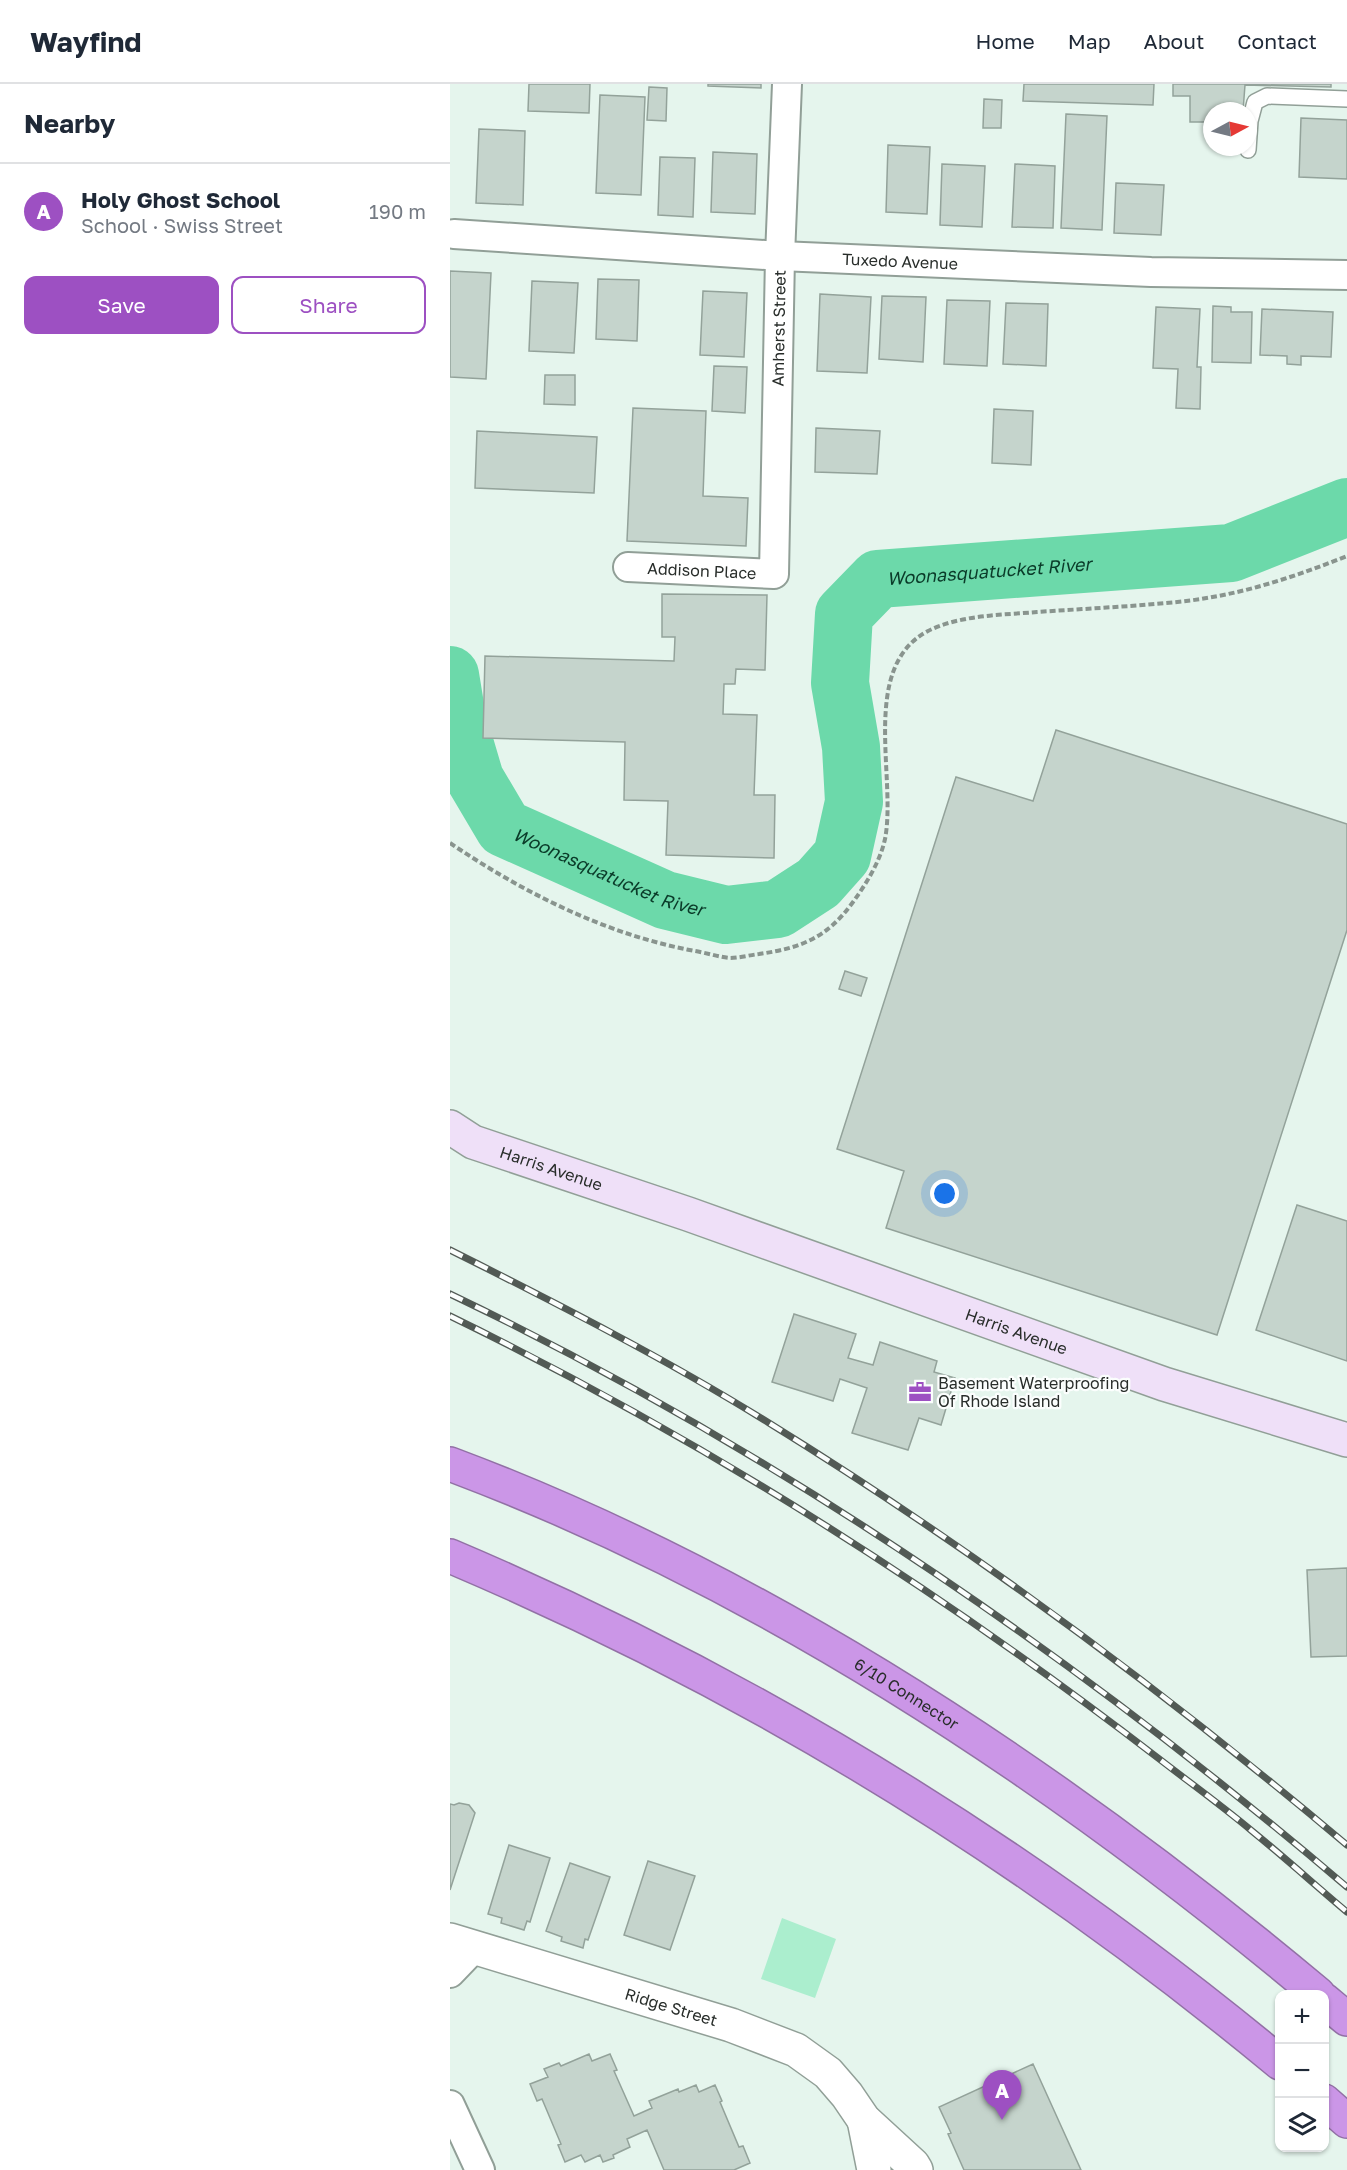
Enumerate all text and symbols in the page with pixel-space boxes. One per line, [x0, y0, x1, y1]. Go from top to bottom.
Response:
text: Wayfind [30, 25, 142, 58]
text: Home [975, 28, 1035, 54]
text: Map [1068, 28, 1111, 54]
text: About [1144, 28, 1204, 54]
text: Contact [1237, 28, 1317, 54]
north arrow [1203, 102, 1257, 156]
text: Nearby [24, 108, 115, 139]
text: Holy Ghost School [81, 186, 280, 213]
text: A [36, 199, 51, 223]
text: 190 m [369, 199, 426, 223]
text: School · Swiss Street [81, 213, 283, 237]
street label: Tuxedo Avenue [842, 249, 958, 274]
street label: Amherst Street [768, 270, 790, 387]
button: Save [24, 276, 219, 334]
button: Share [231, 276, 426, 334]
water label: Woonasquatucket River [886, 552, 1095, 589]
street label: Addison Place [647, 558, 757, 583]
water label: Woonasquatucket River [510, 823, 709, 921]
street label: Harris Avenue [497, 1142, 605, 1195]
your location [930, 1179, 959, 1208]
street label: Harris Avenue [963, 1304, 1070, 1359]
place label: Basement Waterproofing Of Rhode Island [938, 1373, 1129, 1411]
office icon: Basement Waterproofing Of Rhode Island [907, 1379, 933, 1405]
street label: 6/10 Connector [851, 1654, 963, 1734]
street label: Ridge Street [622, 1983, 720, 2030]
map controls [1275, 1990, 1329, 2152]
button: + [1275, 1990, 1329, 2044]
button: − [1275, 2044, 1329, 2098]
pin: A [982, 2070, 1022, 2120]
button: layers [1275, 2098, 1329, 2152]

